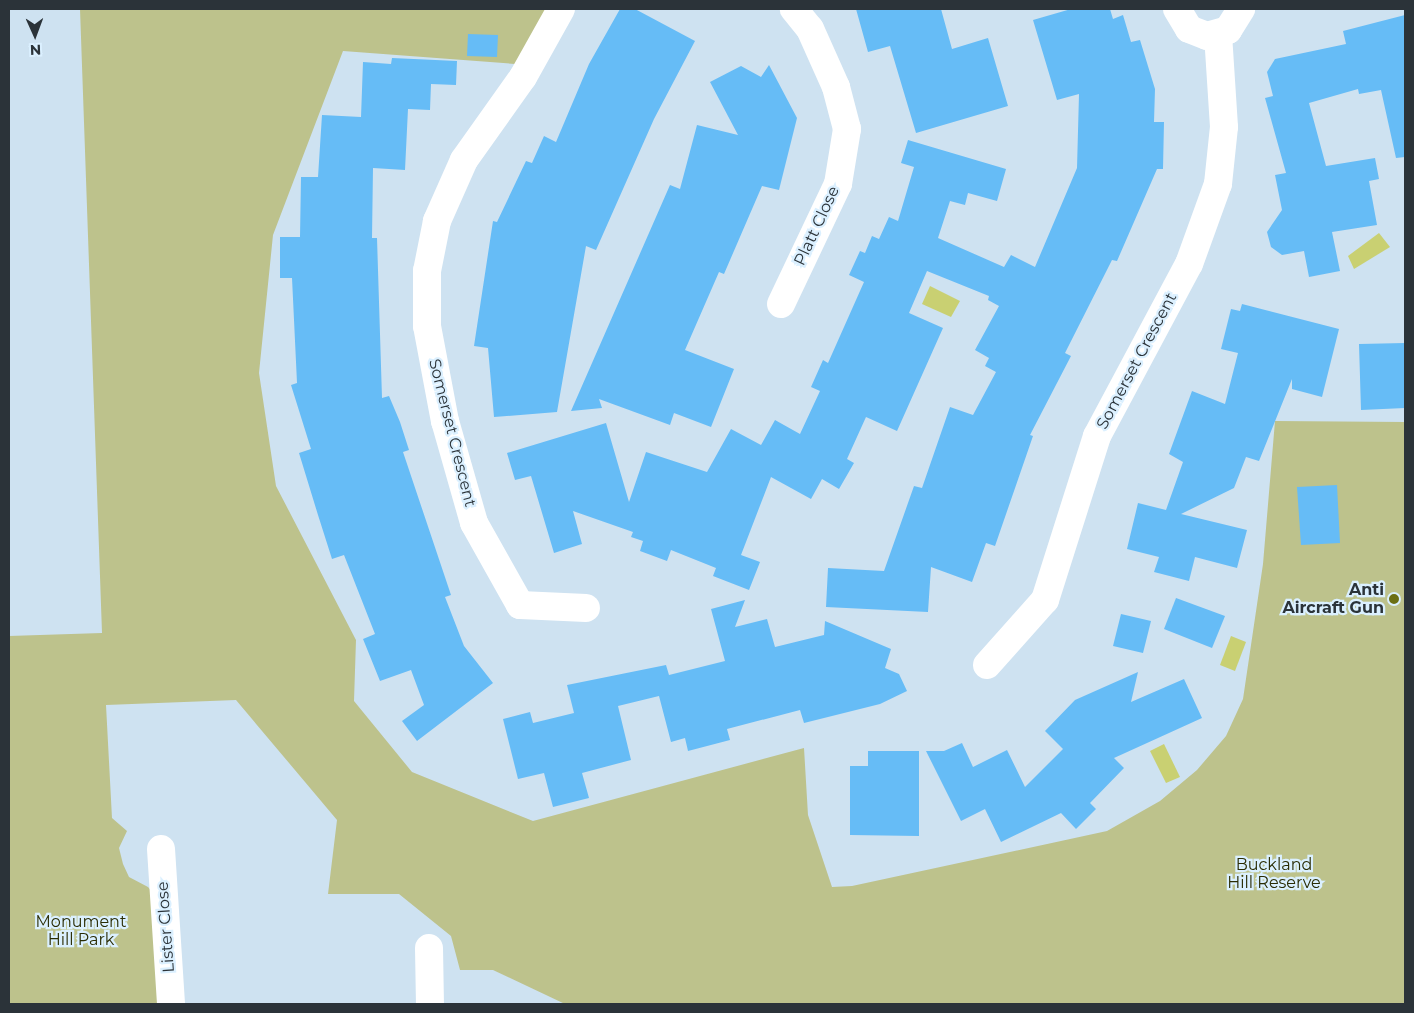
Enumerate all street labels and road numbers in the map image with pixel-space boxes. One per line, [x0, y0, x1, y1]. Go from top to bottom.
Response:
street label: Platt Close [790, 183, 844, 269]
street label: Somerset Crescent [1093, 289, 1181, 433]
street label: Somerset Crescent [424, 357, 480, 509]
street label: Lister Close [153, 881, 179, 973]

